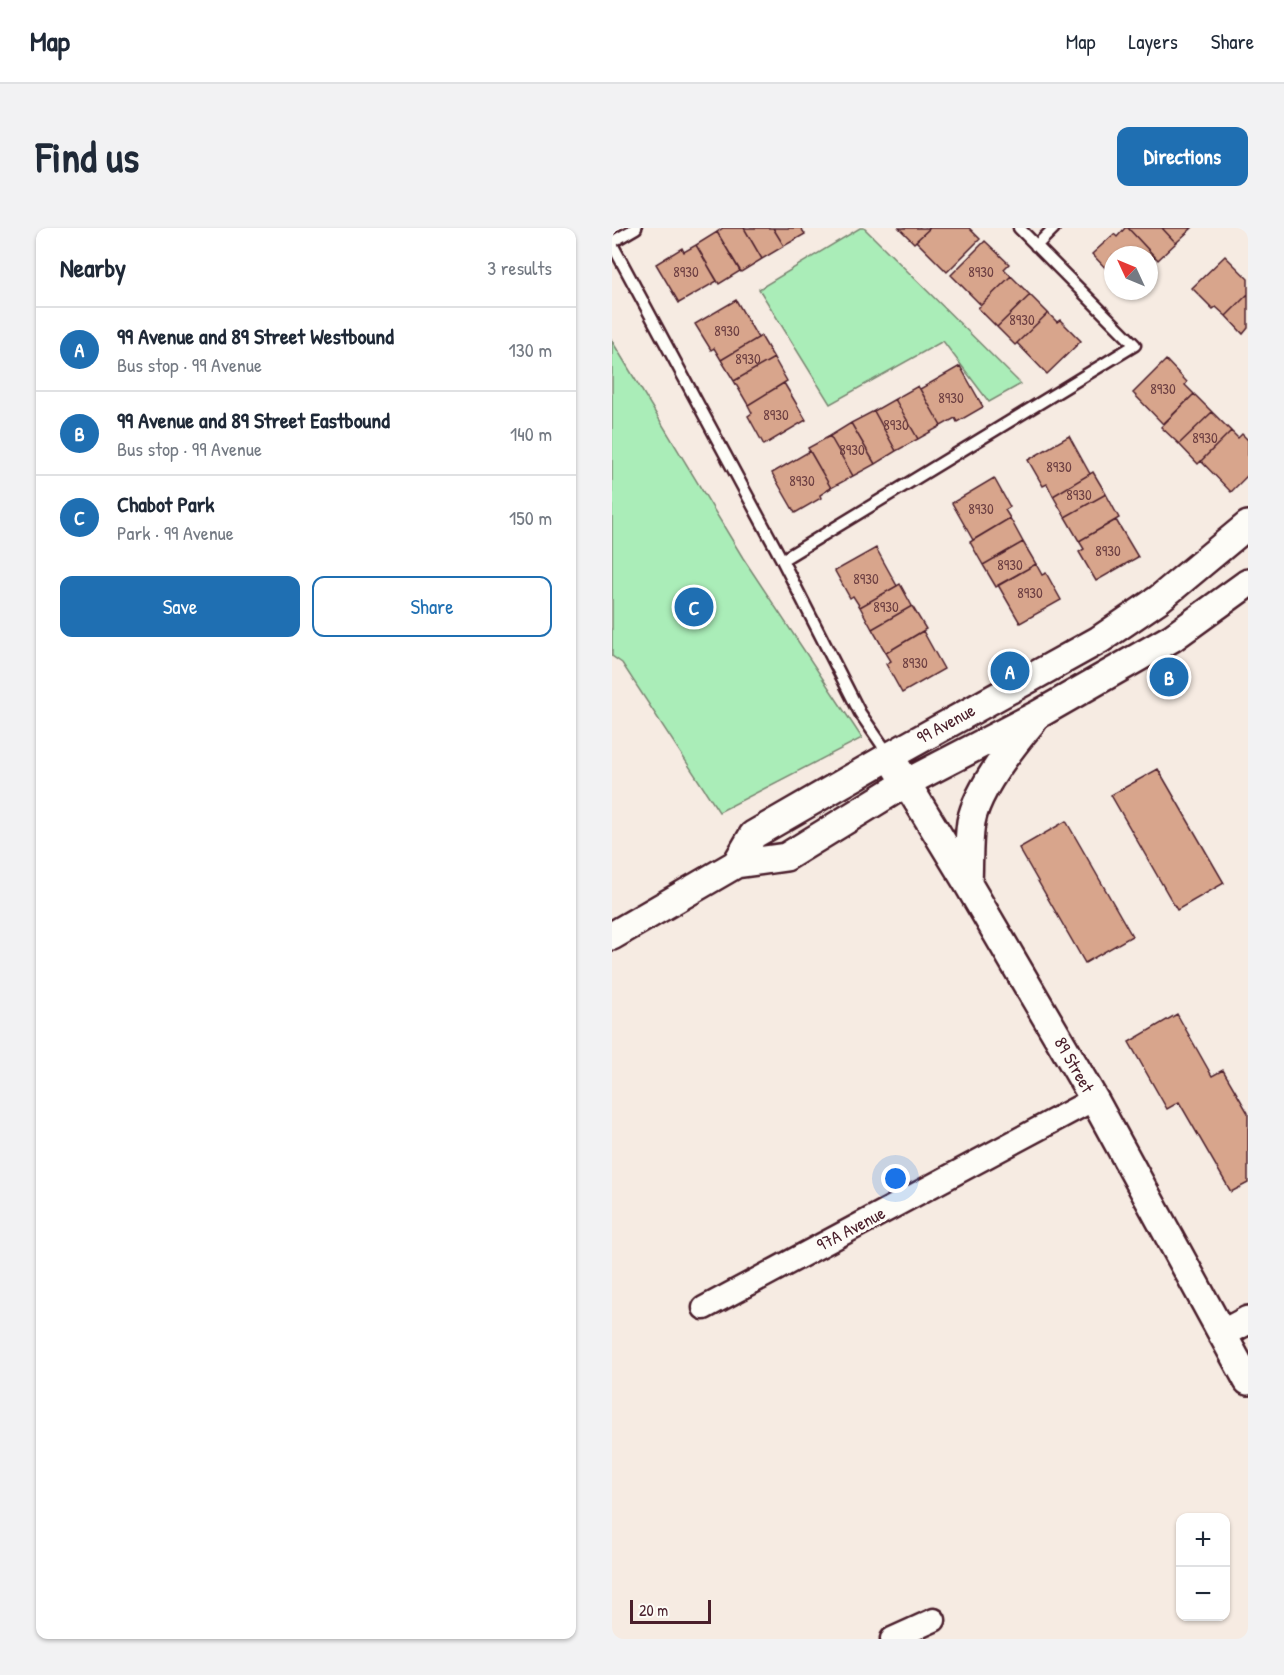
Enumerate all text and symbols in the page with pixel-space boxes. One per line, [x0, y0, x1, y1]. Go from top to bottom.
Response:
text: Map [30, 22, 70, 60]
text: Map [1066, 27, 1095, 56]
text: Layers [1128, 27, 1178, 56]
text: Share [1211, 27, 1254, 56]
button: Directions [1117, 127, 1248, 186]
text: Find us [36, 128, 139, 185]
north arrow [1104, 246, 1158, 300]
text: Nearby [60, 250, 126, 285]
text: 3 results [487, 254, 552, 281]
house number: 8930 [673, 261, 699, 282]
house number: 8930 [968, 261, 994, 282]
house number: 8930 [1009, 309, 1035, 330]
house number: 8930 [714, 320, 740, 341]
text: 99 Avenue and 89 Street Westbound [117, 321, 394, 351]
text: A [75, 336, 84, 363]
text: 130 m [509, 336, 552, 363]
house number: 8930 [735, 348, 761, 369]
text: Bus stop · 99 Avenue [117, 351, 262, 378]
house number: 8930 [1150, 378, 1176, 399]
house number: 8930 [938, 387, 964, 408]
house number: 8930 [763, 404, 789, 425]
text: 99 Avenue and 89 Street Eastbound [117, 405, 390, 435]
house number: 8930 [883, 414, 909, 435]
text: B [74, 420, 85, 447]
text: 140 m [510, 420, 552, 447]
house number: 8930 [1192, 427, 1218, 448]
text: Bus stop · 99 Avenue [117, 435, 262, 462]
house number: 8930 [839, 439, 865, 460]
house number: 8930 [1046, 456, 1072, 477]
house number: 8930 [789, 470, 815, 491]
house number: 8930 [1066, 484, 1092, 505]
text: Chabot Park [117, 489, 214, 519]
house number: 8930 [968, 498, 994, 519]
text: C [74, 504, 85, 531]
text: 150 m [509, 504, 552, 531]
text: Park · 99 Avenue [117, 519, 234, 546]
house number: 8930 [1095, 540, 1121, 561]
house number: 8930 [997, 554, 1023, 575]
house number: 8930 [853, 568, 879, 589]
button: Save [60, 576, 300, 637]
button: Share [312, 576, 552, 637]
house number: 8930 [1017, 582, 1043, 603]
pin: C [674, 584, 713, 629]
house number: 8930 [873, 596, 899, 617]
pin: A [990, 648, 1030, 694]
house number: 8930 [902, 652, 928, 673]
pin: B [1150, 654, 1188, 700]
street label: 99 Avenue [912, 697, 979, 750]
street label: 89 Street [1048, 1032, 1101, 1098]
your location [881, 1164, 910, 1193]
street label: 97A Avenue [812, 1200, 889, 1257]
map controls [1176, 1513, 1230, 1621]
button: + [1176, 1513, 1230, 1567]
button: − [1176, 1567, 1230, 1621]
scale bar [630, 1597, 711, 1624]
text: 20 m [639, 1599, 668, 1621]

